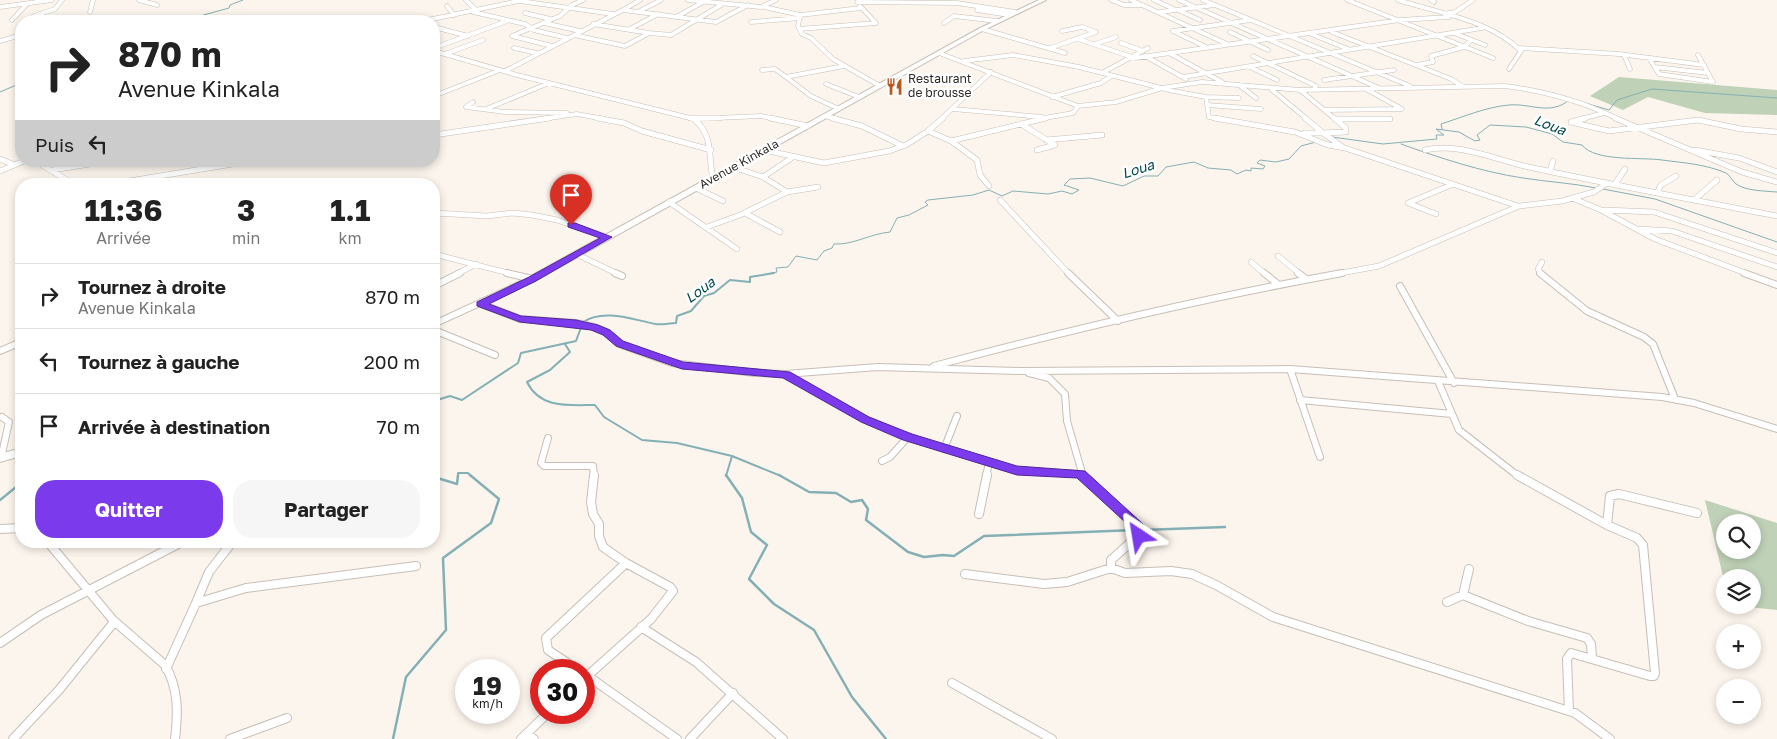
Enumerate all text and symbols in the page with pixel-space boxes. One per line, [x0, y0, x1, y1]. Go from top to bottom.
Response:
text: 870 m [118, 33, 222, 75]
icon: right [35, 35, 100, 100]
place label: Restaurant de brousse [908, 71, 972, 100]
text: Avenue Kinkala [118, 75, 280, 102]
restaurant icon: Restaurant de brousse [884, 76, 904, 96]
water label: Loua [1532, 111, 1569, 139]
icon: left [84, 130, 112, 158]
text: Puis [35, 133, 74, 156]
street label: Avenue Kinkala [697, 136, 781, 192]
water label: Loua [1120, 155, 1157, 182]
pin [550, 174, 592, 225]
icon: arrive [557, 181, 585, 209]
text: 11:36 [85, 192, 162, 228]
text: 3 [237, 192, 255, 228]
text: 1.1 [330, 192, 370, 228]
text: Arrivée [96, 228, 151, 248]
text: min [232, 228, 260, 248]
text: km [339, 228, 362, 248]
water label: Loua [682, 272, 719, 306]
text: Tournez à droite [78, 275, 226, 298]
icon: right [35, 282, 63, 310]
text: 870 m [365, 285, 420, 308]
text: Avenue Kinkala [78, 298, 196, 318]
icon: left [35, 347, 63, 375]
text: Tournez à gauche [78, 350, 239, 373]
text: 200 m [364, 350, 420, 373]
icon: arrive [35, 412, 63, 440]
text: Arrivée à destination [78, 415, 270, 438]
text: 70 m [377, 415, 420, 438]
button: Quitter [35, 480, 223, 538]
button: Partager [233, 480, 420, 538]
position arrow [1112, 509, 1164, 561]
map controls [1716, 514, 1761, 724]
button: search [1716, 514, 1761, 559]
button: layers [1716, 569, 1761, 614]
button: + [1716, 624, 1761, 669]
speed limit sign: 30 [530, 659, 595, 724]
text: 19 [473, 670, 502, 701]
button: − [1716, 679, 1761, 724]
text: km/h [472, 696, 503, 711]

